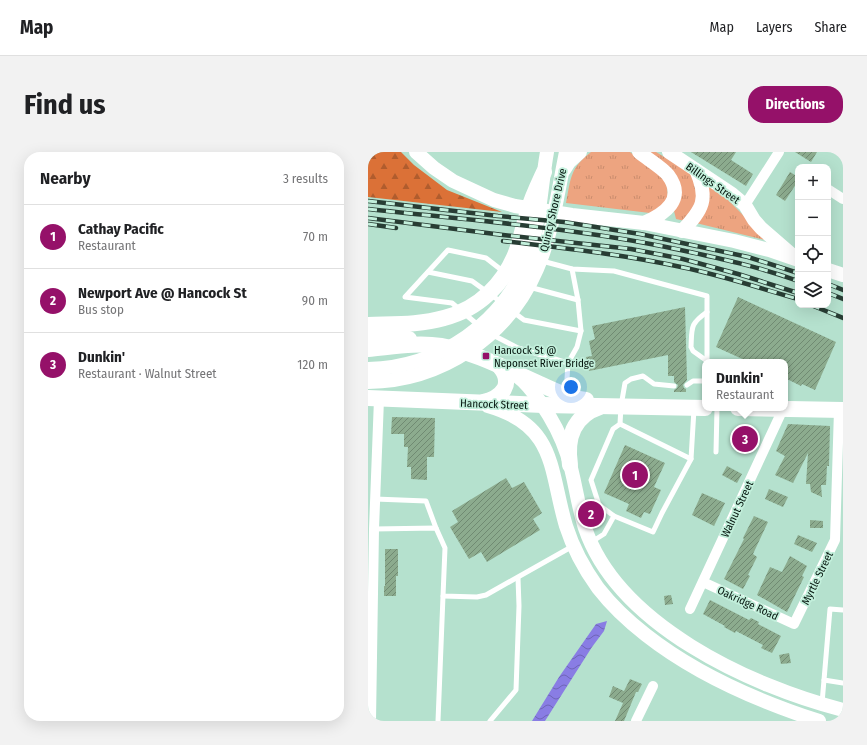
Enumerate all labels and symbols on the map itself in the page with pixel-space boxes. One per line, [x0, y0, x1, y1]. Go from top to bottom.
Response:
street label: Billings Street [683, 160, 742, 207]
street label: Quincy Shore Drive [538, 167, 569, 253]
place label: Hancock St @ Neponset River Bridge [494, 344, 594, 370]
marker: Hancock St @ Neponset River Bridge [481, 351, 491, 361]
your location [561, 377, 581, 397]
street label: Hancock Street [460, 397, 528, 412]
pin: 3 [732, 424, 758, 454]
pin: 1 [622, 460, 648, 490]
street label: Walnut Street [719, 479, 756, 540]
pin: 2 [578, 499, 604, 529]
street label: Myrtle Street [799, 549, 836, 607]
street label: Oakridge Road [715, 584, 780, 623]

